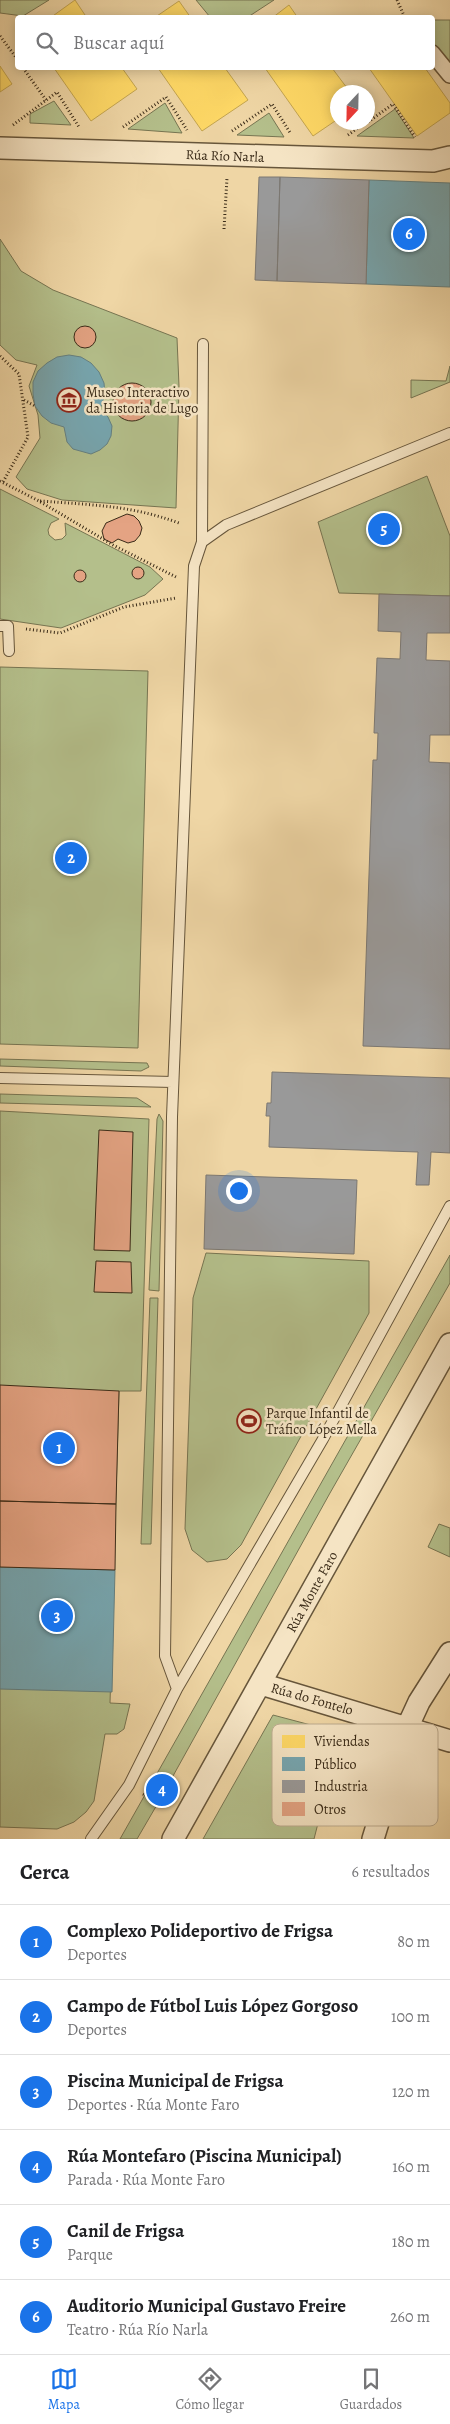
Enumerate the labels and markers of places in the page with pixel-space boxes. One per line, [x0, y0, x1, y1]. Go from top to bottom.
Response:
pin: 6 [393, 215, 425, 253]
place label: Museo Interactivo da Historia de Lugo [86, 383, 198, 418]
museum icon: Museo Interactivo da Historia de Lugo [56, 387, 82, 413]
pin: 5 [368, 510, 400, 548]
pin: 2 [55, 839, 87, 877]
place label: Parque Infantil de Tráfico López Mella [266, 1404, 377, 1439]
sports icon: Parque Infantil de Tráfico López Mella [236, 1408, 262, 1434]
pin: 1 [43, 1429, 75, 1467]
pin: 3 [41, 1597, 73, 1635]
pin: 4 [146, 1771, 178, 1809]

